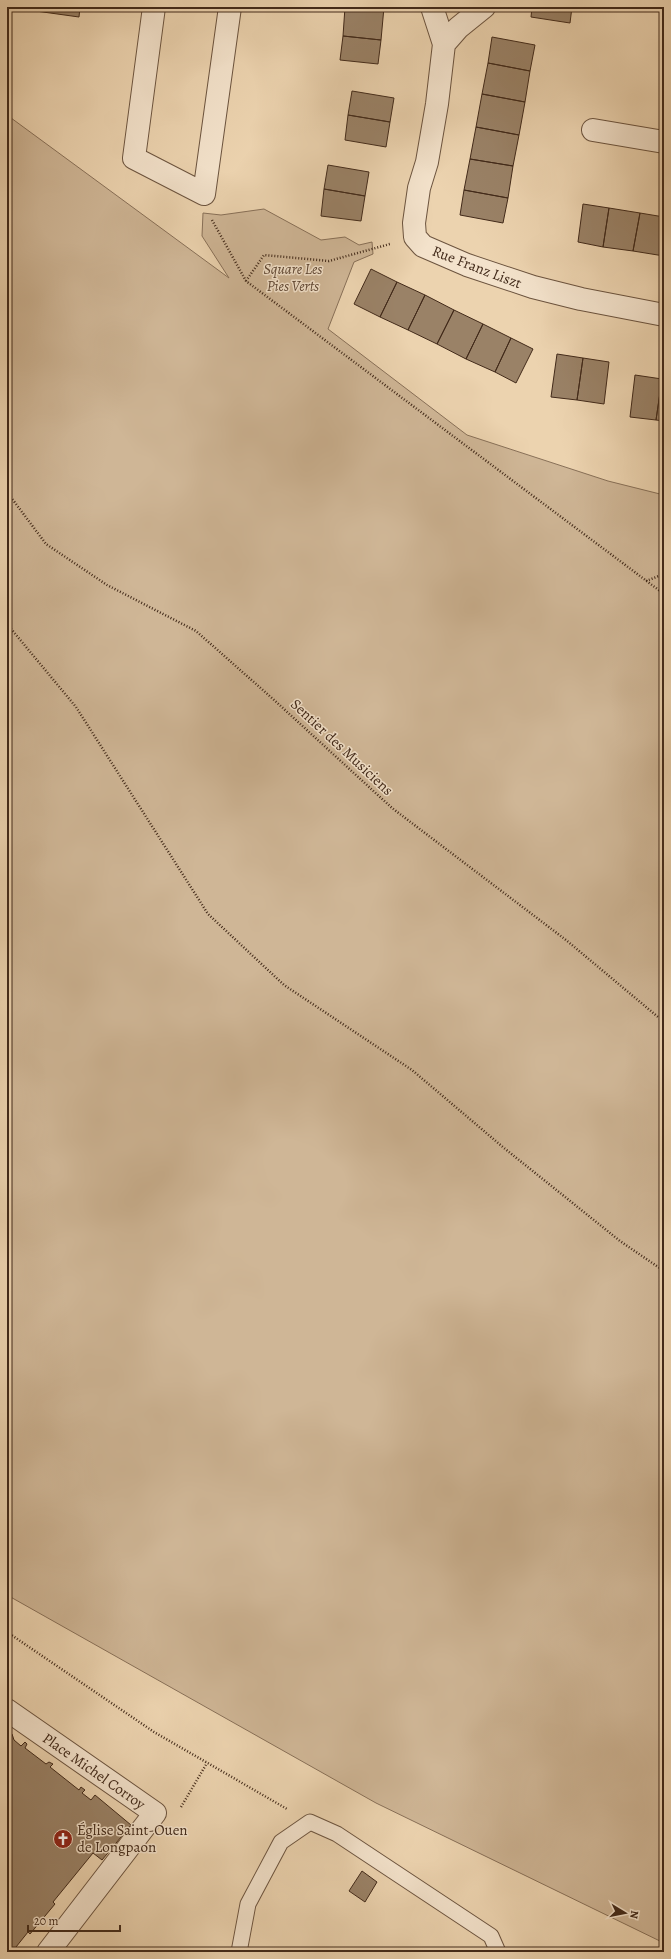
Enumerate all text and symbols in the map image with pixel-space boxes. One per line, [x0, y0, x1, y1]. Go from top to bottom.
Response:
street label: Rue Franz Liszt [429, 241, 525, 293]
park label: Square Les Pies Verts [264, 259, 322, 296]
street label: Sentier des Musiciens [286, 694, 398, 800]
street label: Place Michel Corroy [39, 1728, 150, 1814]
place label: Église Saint-Ouen de Longpaon [77, 1820, 188, 1857]
church icon: Église Saint-Ouen de Longpaon [52, 1828, 74, 1850]
north arrow [605, 1893, 645, 1933]
scale bar [28, 1907, 120, 1933]
text: N [626, 1909, 642, 1920]
text: 20 m [34, 1913, 58, 1929]

